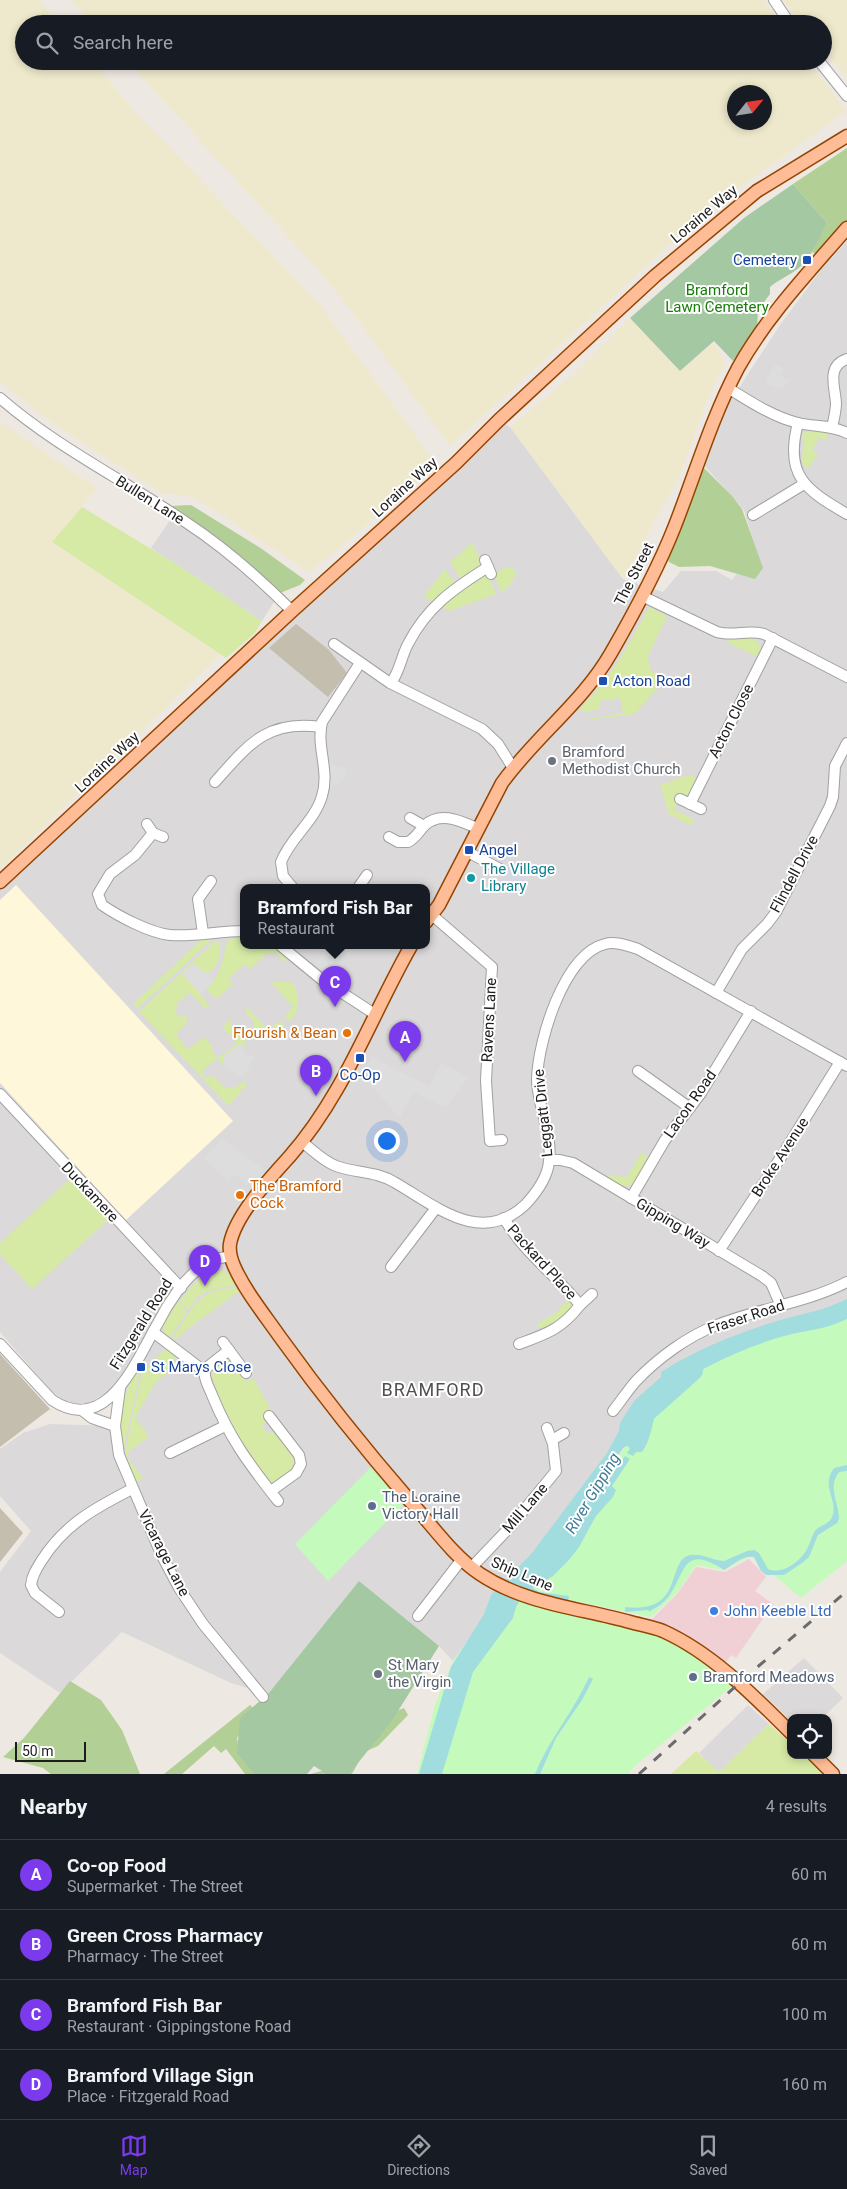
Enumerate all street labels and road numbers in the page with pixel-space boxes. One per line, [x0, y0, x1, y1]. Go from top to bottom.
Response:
street label: Loraine Way [667, 181, 741, 247]
street label: Loraine Way [369, 453, 441, 521]
street label: Bullen Lane [112, 472, 188, 528]
street label: The Street [610, 539, 658, 609]
street label: Acton Close [705, 681, 757, 761]
street label: Loraine Way [71, 728, 143, 796]
street label: Flindell Drive [766, 832, 822, 916]
street label: Ravens Lane [478, 977, 500, 1063]
street label: Lacon Road [660, 1066, 720, 1142]
street label: Leggatt Drive [529, 1068, 557, 1158]
street label: Broke Avenue [748, 1114, 812, 1200]
street label: Duckamere [58, 1158, 122, 1226]
street label: Gipping Way [633, 1194, 713, 1252]
street label: Packard Place [503, 1221, 581, 1303]
street label: Fitzgerald Road [106, 1275, 176, 1373]
street label: Fraser Road [705, 1296, 787, 1338]
street label: Mill Lane [498, 1479, 552, 1537]
street label: Vicarage Lane [134, 1507, 194, 1599]
street label: Ship Lane [488, 1553, 556, 1595]

